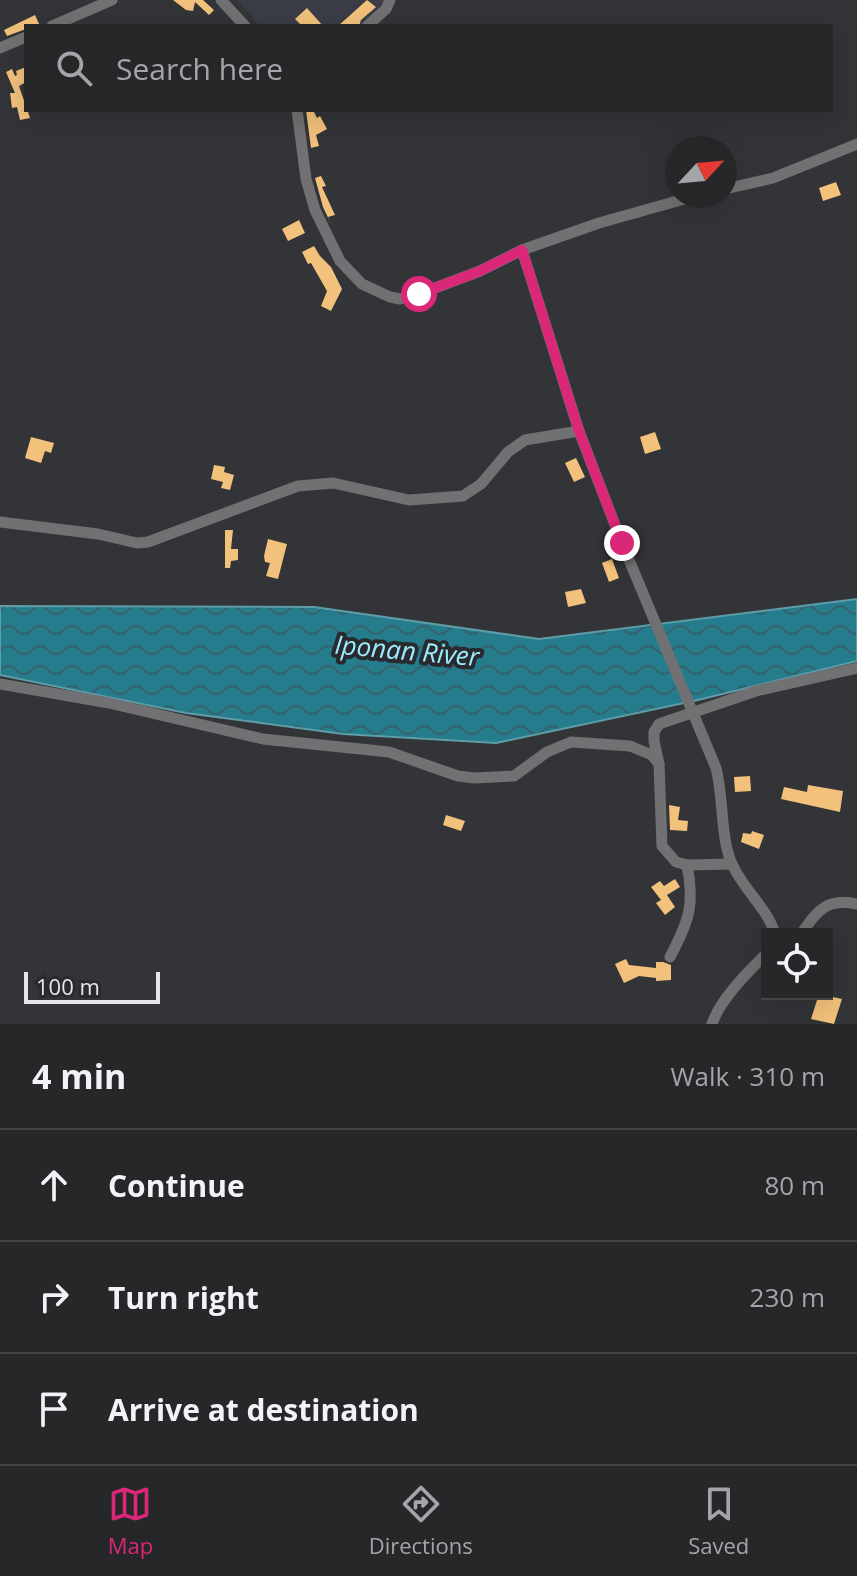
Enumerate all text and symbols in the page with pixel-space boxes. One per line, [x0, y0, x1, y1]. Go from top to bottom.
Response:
search box [24, 24, 833, 112]
icon: search [52, 46, 96, 90]
text: Search here [116, 48, 283, 89]
north arrow [665, 136, 737, 208]
route start [401, 276, 437, 312]
route end [604, 525, 640, 561]
water label: Iponan River [333, 626, 482, 674]
map controls [761, 928, 833, 1000]
button: locate [761, 928, 833, 1000]
scale bar [24, 968, 160, 1004]
text: 100 m [36, 971, 100, 1001]
text: 4 min [32, 1053, 126, 1099]
text: Walk · 310 m [671, 1058, 825, 1094]
icon: ahead [32, 1163, 76, 1207]
text: Continue [108, 1165, 245, 1206]
text: 80 m [764, 1167, 825, 1203]
icon: right [32, 1275, 76, 1319]
text: Turn right [108, 1277, 259, 1318]
text: 230 m [750, 1279, 825, 1315]
icon: arrive [32, 1387, 76, 1431]
text: Arrive at destination [108, 1389, 419, 1430]
tab: Map [108, 1482, 153, 1560]
tab: Directions [369, 1482, 473, 1560]
tab: Saved [688, 1482, 749, 1560]

